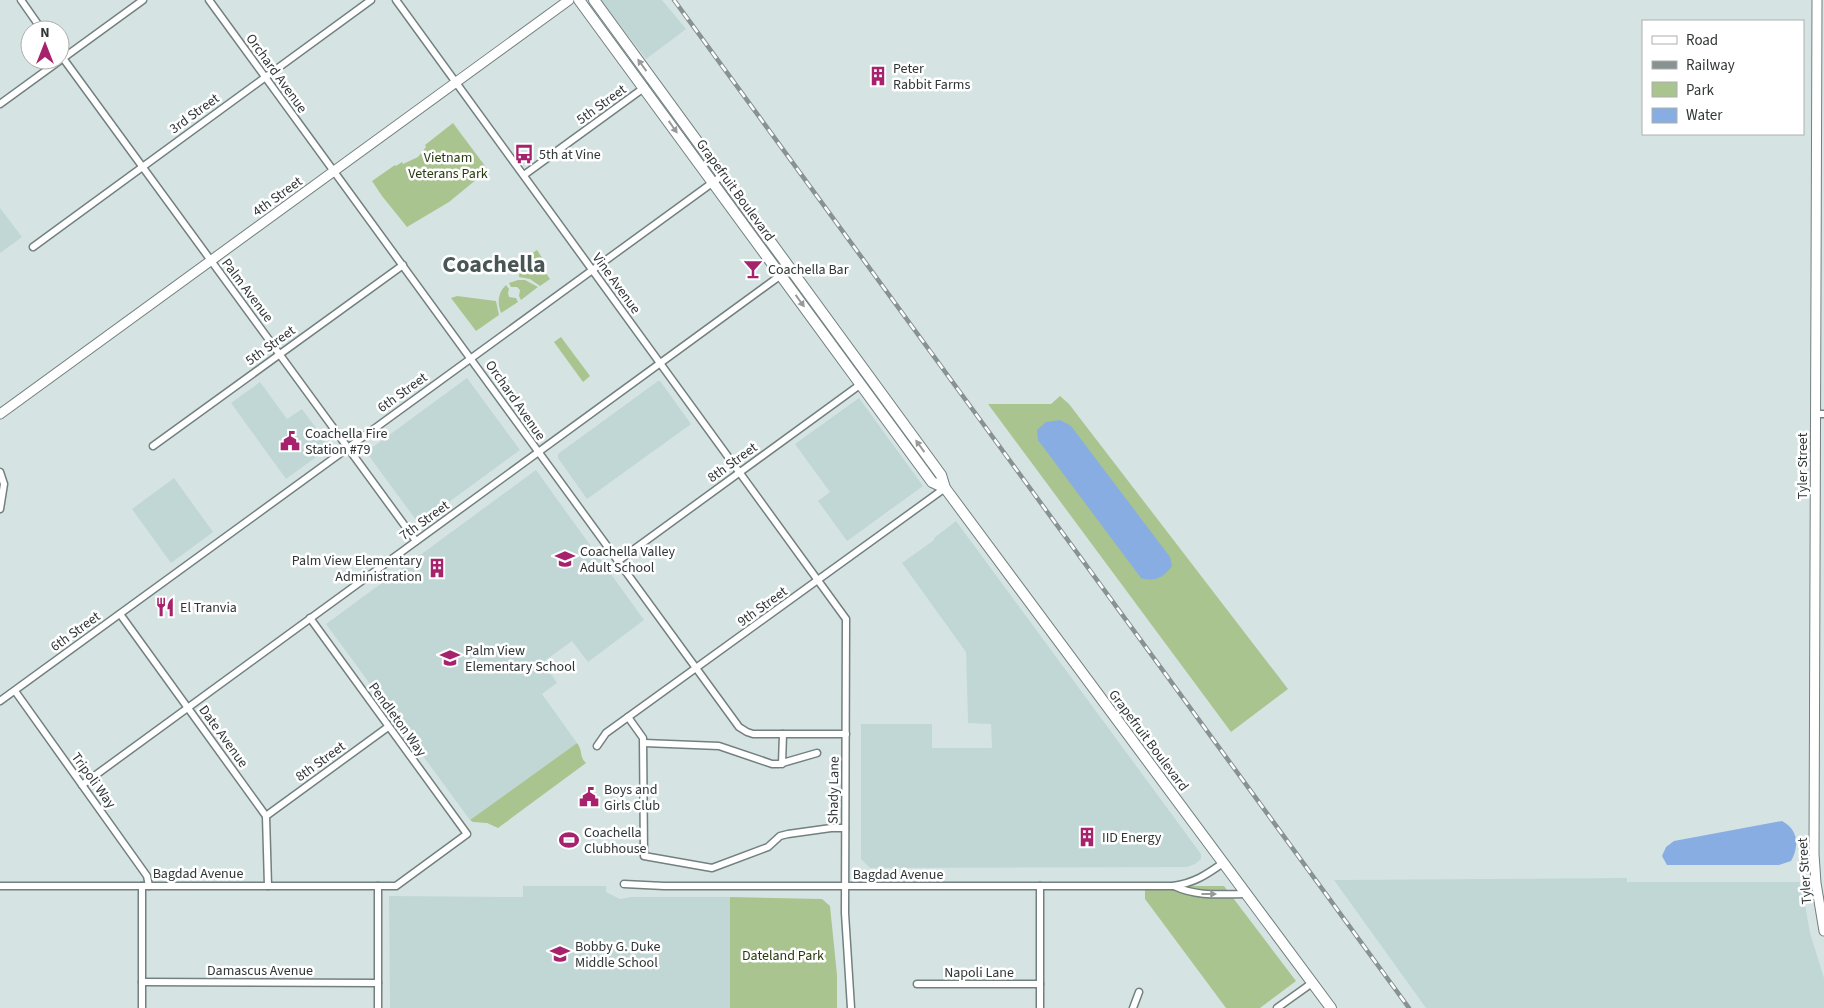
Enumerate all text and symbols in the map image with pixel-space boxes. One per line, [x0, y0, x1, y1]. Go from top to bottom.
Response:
north arrow [20, 20, 70, 70]
legend [1642, 20, 1804, 135]
text: N [40, 23, 50, 43]
street label: Orchard Avenue [241, 30, 312, 117]
text: Road [1686, 30, 1718, 51]
text: Railway [1686, 55, 1735, 76]
one-way arrow [637, 58, 647, 72]
place label: Peter Rabbit Farms [893, 59, 970, 95]
building icon: Peter Rabbit Farms [867, 65, 889, 87]
street label: 5th Street [573, 80, 631, 130]
text: Park [1686, 80, 1715, 101]
street label: 3rd Street [166, 89, 224, 139]
text: Water [1686, 105, 1723, 126]
one-way arrow [668, 120, 678, 134]
street label: Grapefruit Boulevard [691, 135, 779, 246]
bus stop icon: 5th at Vine [513, 143, 535, 165]
place label: 5th at Vine [539, 145, 601, 165]
park label: Vietnam Veterans Park [408, 148, 488, 184]
street label: 4th Street [249, 172, 307, 222]
district label: Coachella [442, 247, 546, 282]
street label: Vine Avenue [587, 249, 645, 318]
street label: Palm Avenue [216, 254, 278, 327]
bar icon: Coachella Bar [742, 258, 764, 280]
place label: Coachella Bar [768, 260, 849, 280]
one-way arrow [795, 294, 805, 308]
street label: 5th Street [242, 321, 300, 371]
street label: Orchard Avenue [480, 357, 550, 445]
street label: 6th Street [374, 368, 432, 418]
place label: Coachella Fire Station #79 [305, 424, 387, 460]
public building icon: Coachella Fire Station #79 [279, 430, 301, 452]
street label: Tyler Street [1793, 432, 1813, 499]
street label: 8th Street [704, 438, 762, 488]
one-way arrow [915, 439, 925, 453]
street label: 7th Street [396, 496, 454, 546]
place label: Coachella Valley Adult School [580, 542, 675, 578]
school or university icon: Coachella Valley Adult School [554, 548, 576, 570]
place label: Palm View Elementary Administration [292, 551, 422, 587]
building icon: Palm View Elementary Administration [426, 557, 448, 579]
street label: 9th Street [734, 582, 792, 632]
restaurant icon: El Tranvia [154, 596, 176, 618]
place label: El Tranvia [180, 598, 237, 618]
street label: 6th Street [47, 607, 105, 657]
place label: Palm View Elementary School [465, 641, 576, 677]
school or university icon: Palm View Elementary School [439, 647, 461, 669]
street label: Pendleton Way [363, 678, 431, 761]
street label: Grapefruit Boulevard [1103, 686, 1193, 795]
street label: Date Avenue [194, 701, 253, 772]
street label: 8th Street [292, 737, 350, 787]
street label: Tripoli Way [66, 749, 121, 813]
street label: Shady Lane [823, 756, 845, 824]
place label: Boys and Girls Club [604, 780, 660, 816]
public building icon: Boys and Girls Club [578, 786, 600, 808]
place label: Coachella Clubhouse [584, 823, 647, 859]
building icon: IID Energy [1076, 826, 1098, 848]
place label: IID Energy [1102, 828, 1162, 848]
sports icon: Coachella Clubhouse [558, 829, 580, 851]
street label: Tyler Street [1793, 837, 1817, 905]
street label: Bagdad Avenue [153, 864, 243, 884]
street label: Bagdad Avenue [853, 865, 943, 885]
one-way arrow [1201, 890, 1217, 898]
place label: Bobby G. Duke Middle School [575, 937, 660, 973]
school or university icon: Bobby G. Duke Middle School [549, 943, 571, 965]
park label: Dateland Park [742, 946, 824, 966]
street label: Damascus Avenue [207, 961, 313, 981]
street label: Napoli Lane [944, 963, 1014, 983]

